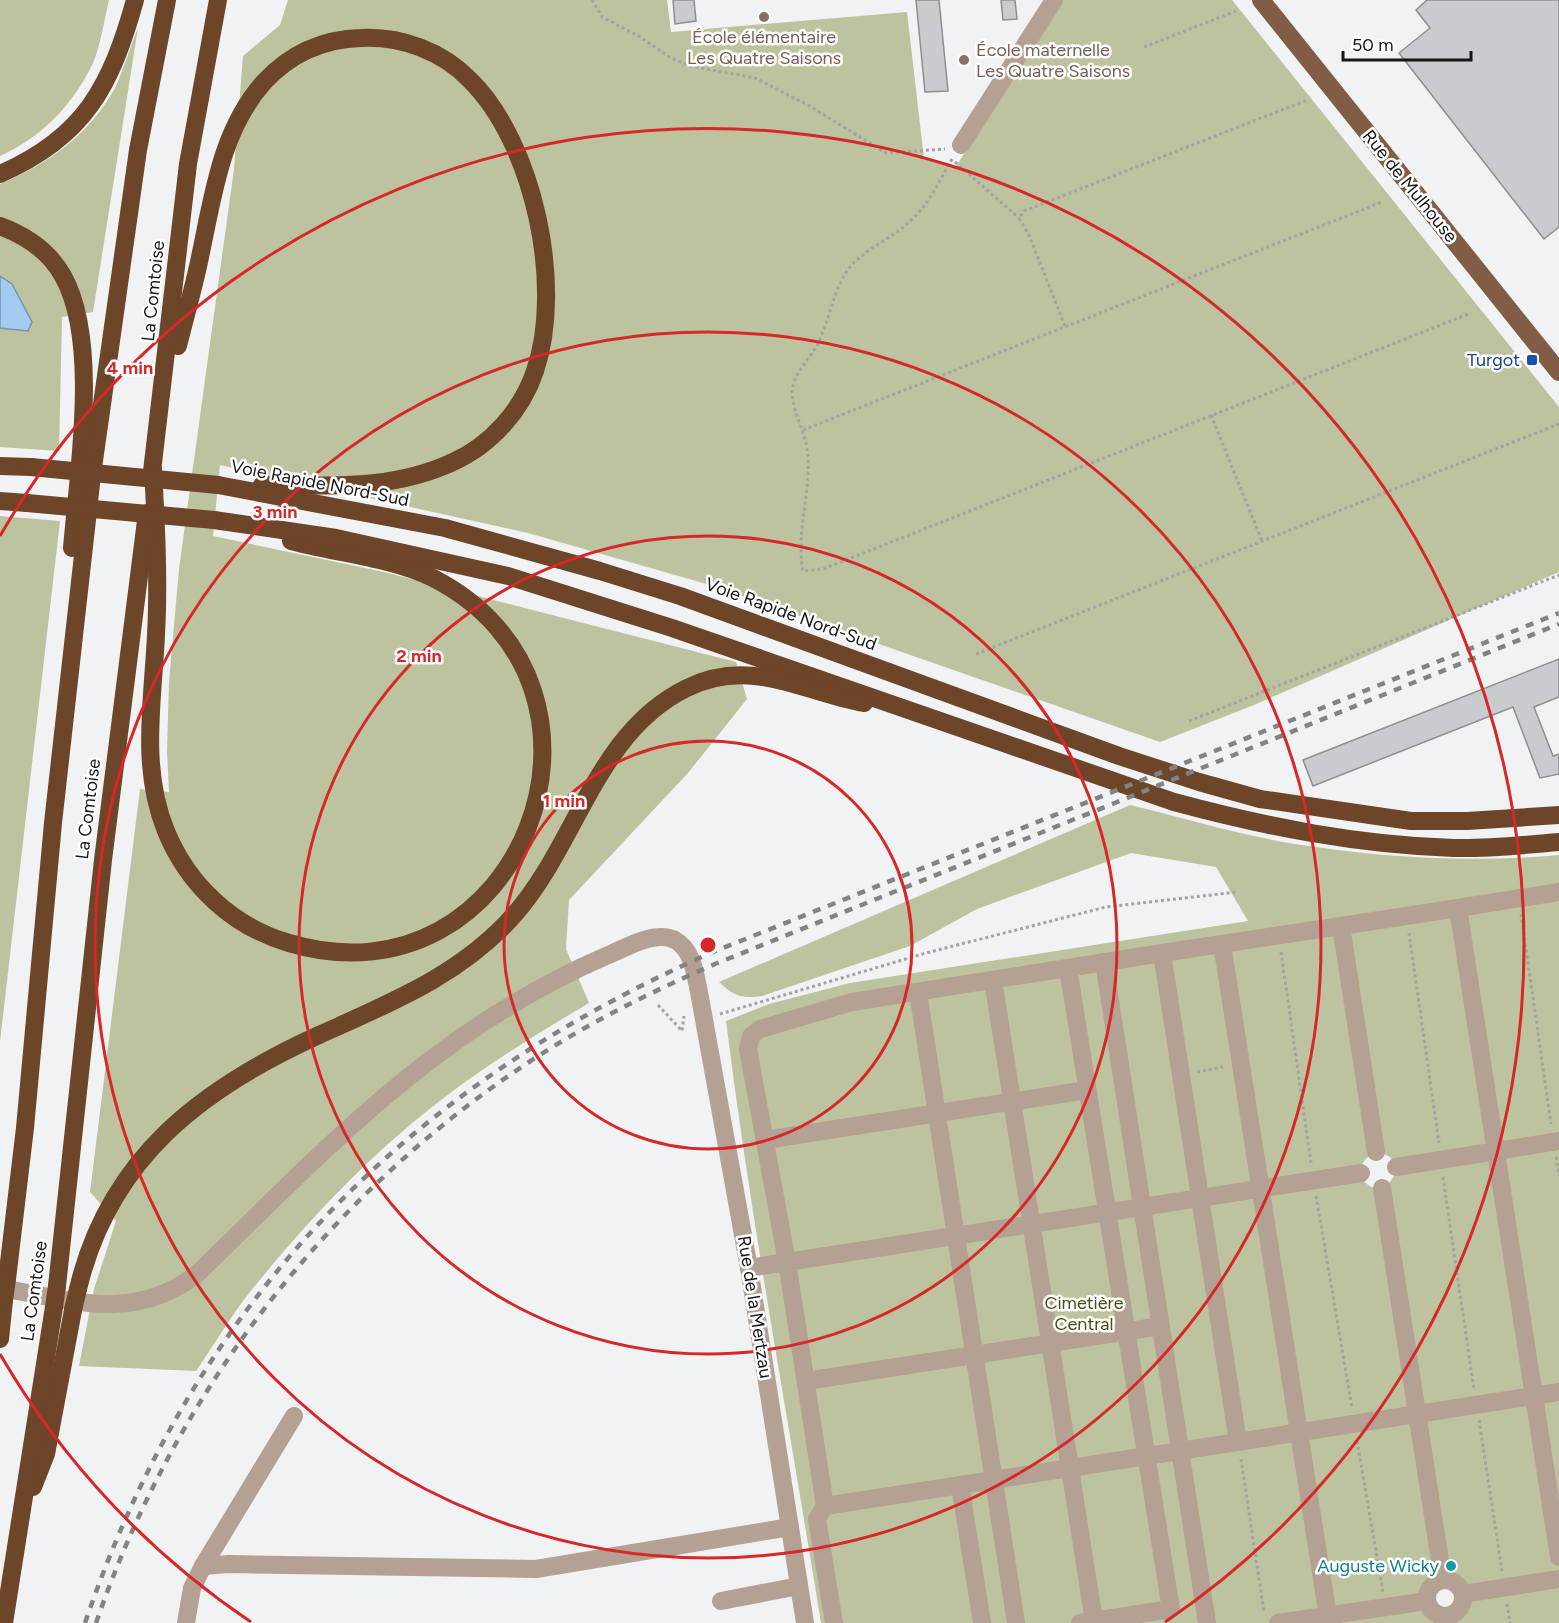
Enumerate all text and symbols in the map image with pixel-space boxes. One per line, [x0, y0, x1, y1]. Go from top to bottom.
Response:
marker: École élémentaire Les Quatre Saisons [757, 10, 771, 24]
scale bar [1343, 24, 1470, 62]
place label: École élémentaire Les Quatre Saisons [687, 26, 841, 69]
text: 50 m [1352, 34, 1394, 56]
place label: École maternelle Les Quatre Saisons [976, 39, 1130, 82]
marker: École maternelle Les Quatre Saisons [957, 53, 971, 67]
street label: Rue de Mulhouse [1358, 125, 1462, 247]
street label: La Comtoise [137, 239, 169, 343]
place label: Turgot [1467, 349, 1520, 371]
marker: Turgot [1525, 353, 1539, 367]
text: 4 min [107, 357, 153, 379]
street label: Voie Rapide Nord-Sud [229, 455, 411, 511]
text: 3 min [253, 501, 297, 523]
street label: Voie Rapide Nord-Sud [702, 573, 880, 655]
text: 2 min [396, 645, 442, 667]
street label: La Comtoise [71, 757, 105, 861]
text: 1 min [543, 790, 585, 812]
centre of rings [698, 935, 718, 955]
street label: Rue de la Mertzau [733, 1234, 777, 1380]
street label: La Comtoise [16, 1239, 52, 1343]
park label: Cimetière Central [1044, 1292, 1124, 1335]
place label: Auguste Wicky [1317, 1555, 1440, 1577]
marker: Auguste Wicky [1444, 1559, 1458, 1573]

